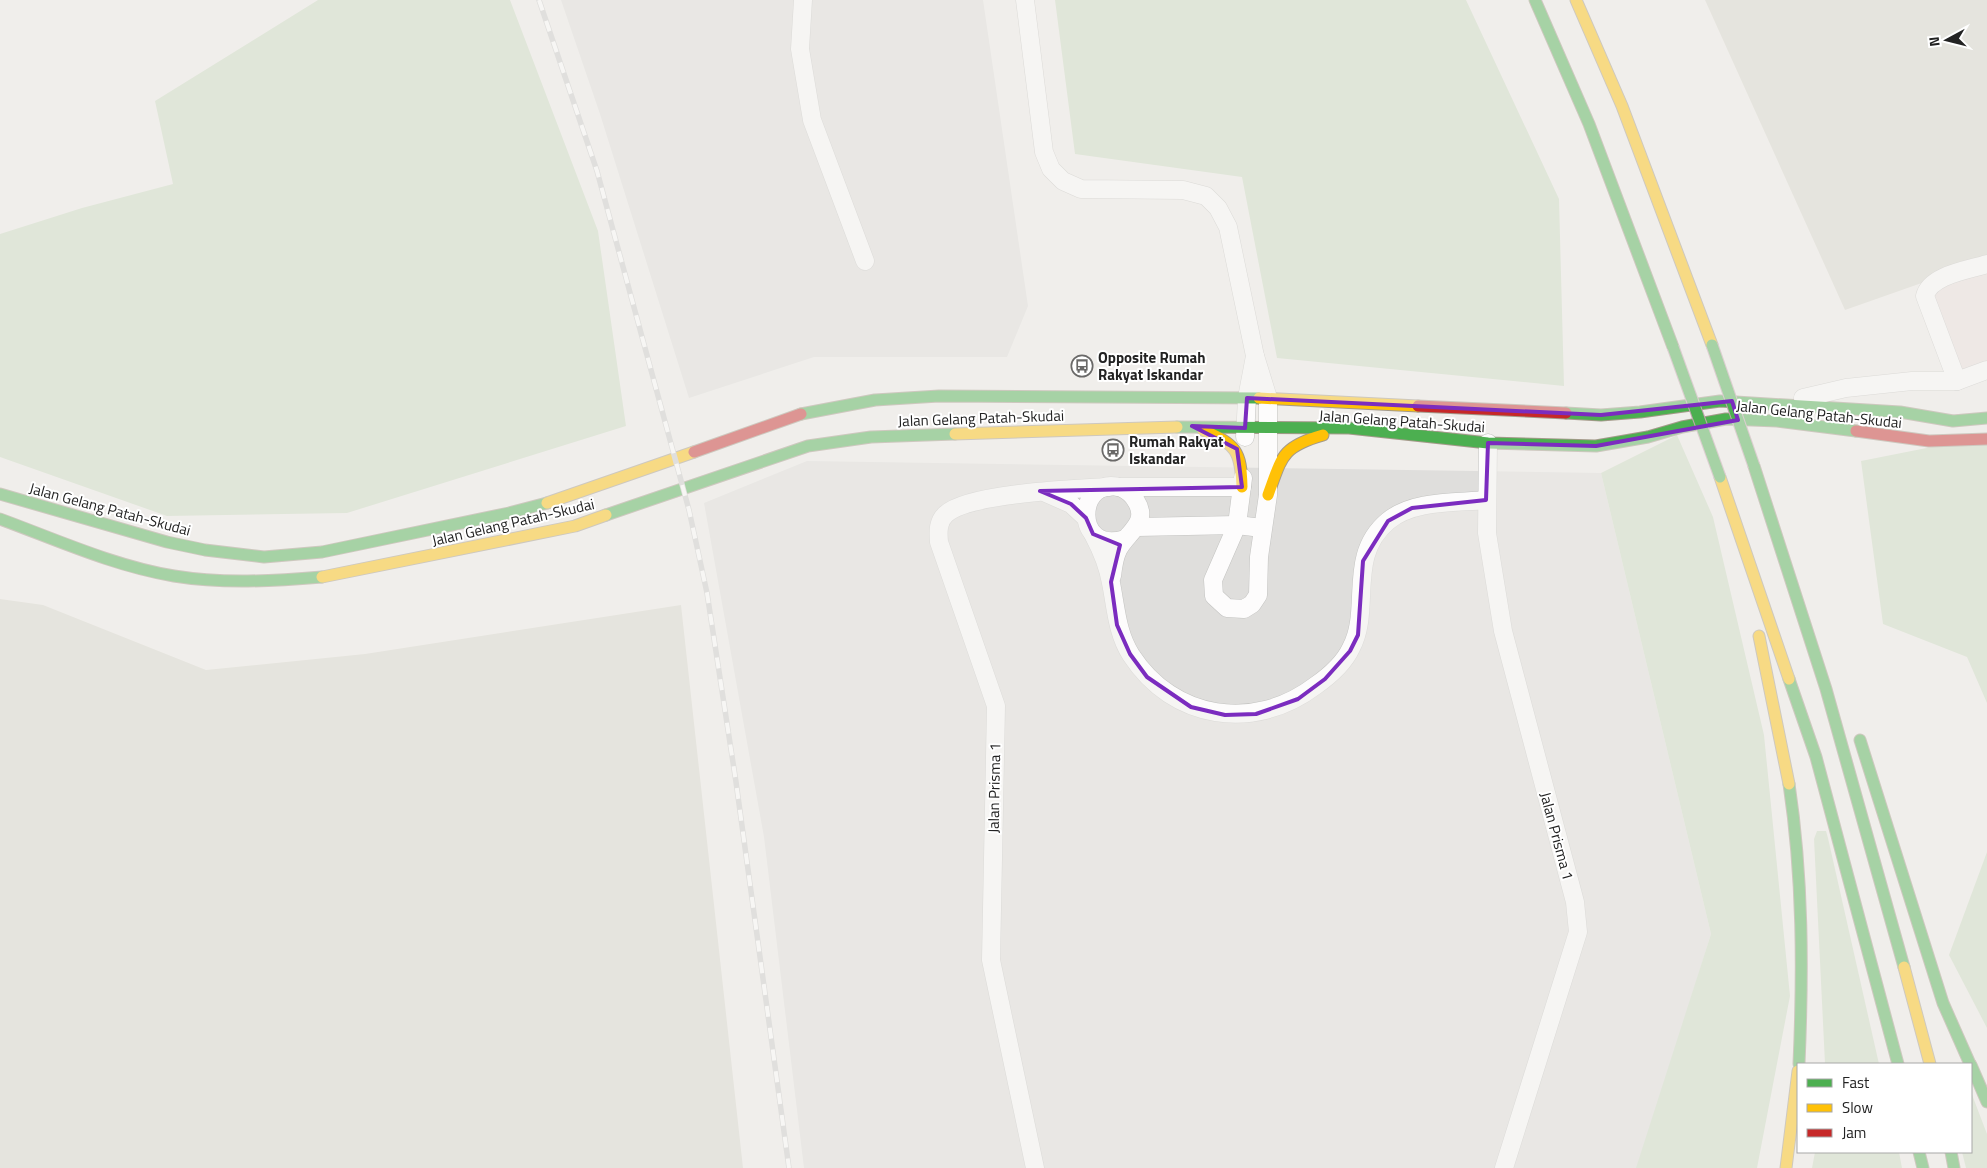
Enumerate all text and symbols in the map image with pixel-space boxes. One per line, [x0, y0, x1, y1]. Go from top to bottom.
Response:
north arrow [1922, 15, 1972, 65]
text: N [1923, 36, 1945, 48]
place label: Opposite Rumah Rakyat Iskandar [1098, 346, 1206, 386]
bus stop icon: Opposite Rumah Rakyat Iskandar [1070, 354, 1094, 378]
street label: Jalan Gelang Patah-Skudai [1735, 394, 1903, 434]
street label: Jalan Gelang Patah-Skudai [897, 404, 1065, 432]
street label: Jalan Gelang Patah-Skudai [1318, 404, 1486, 438]
place label: Rumah Rakyat Iskandar [1129, 430, 1224, 470]
bus stop icon: Rumah Rakyat Iskandar [1101, 438, 1125, 462]
street label: Jalan Gelang Patah-Skudai [27, 476, 193, 542]
street label: Jalan Gelang Patah-Skudai [429, 492, 597, 552]
street label: Jalan Prisma 1 [982, 743, 1006, 833]
street label: Jalan Prisma 1 [1534, 789, 1580, 883]
legend [1797, 1063, 1972, 1153]
text: Fast [1842, 1071, 1870, 1094]
text: Slow [1842, 1096, 1873, 1119]
text: Jam [1842, 1121, 1866, 1144]

